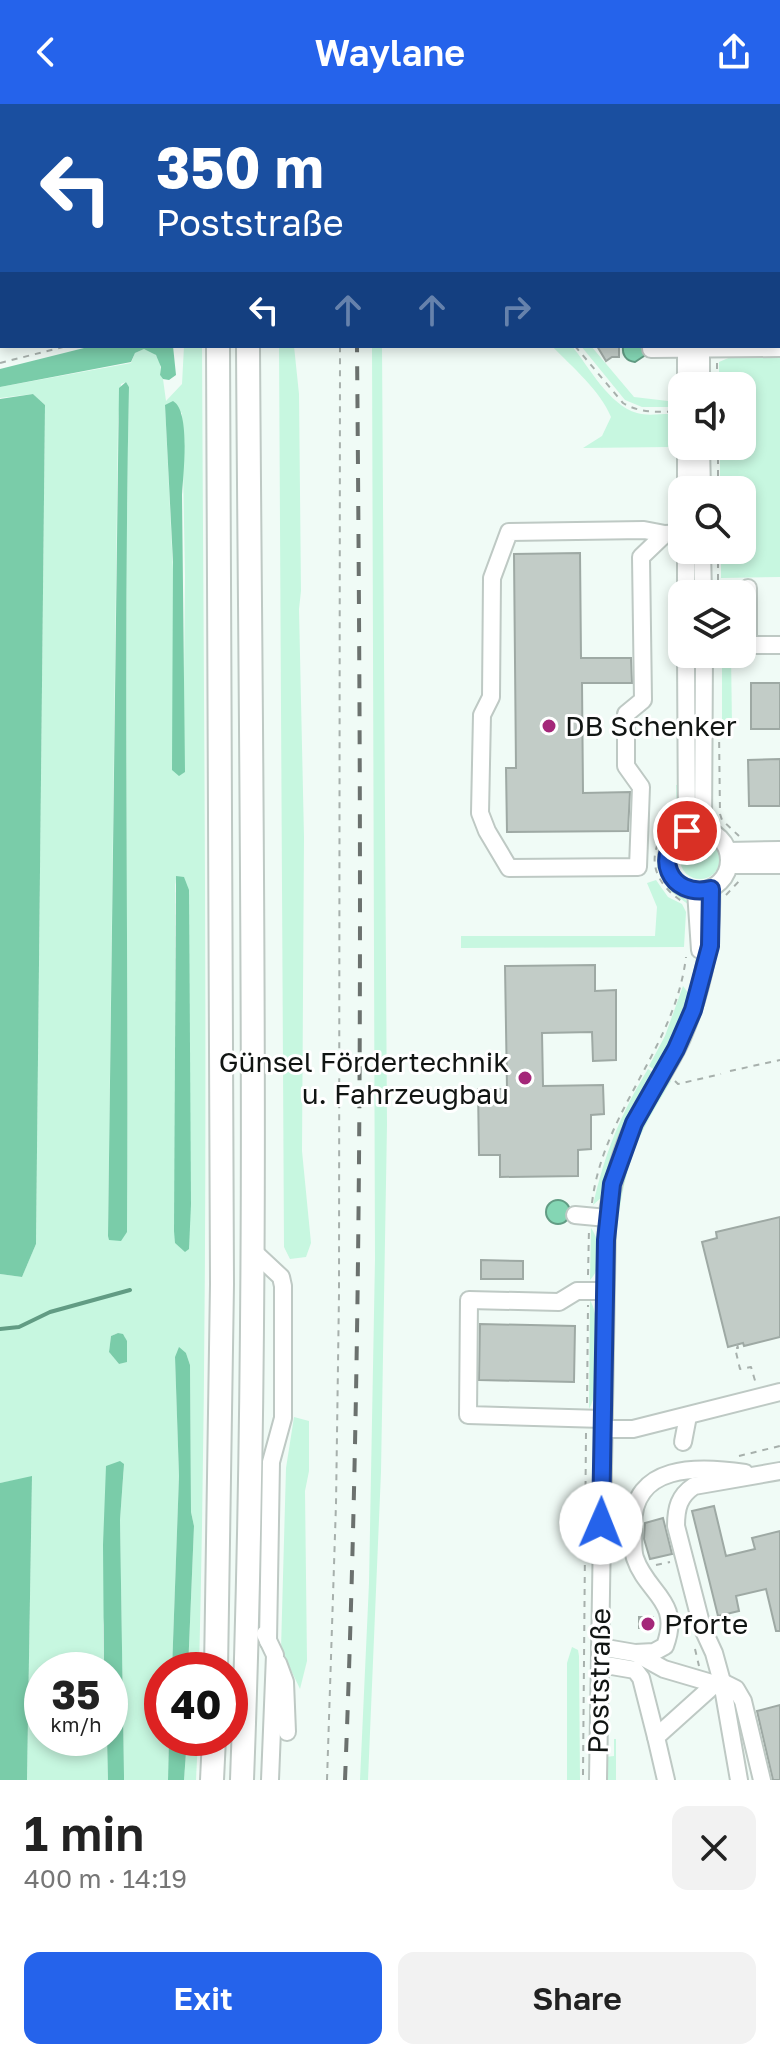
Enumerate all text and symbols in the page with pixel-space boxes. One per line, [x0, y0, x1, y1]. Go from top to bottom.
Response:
icon: back [24, 30, 68, 74]
icon: share [712, 30, 756, 74]
text: Waylane [315, 31, 465, 74]
text: 350 m [156, 133, 324, 200]
icon: left [24, 136, 128, 240]
text: Poststraße [156, 201, 344, 244]
icon: left [242, 288, 286, 332]
icon: ahead [326, 288, 370, 332]
icon: ahead [410, 288, 454, 332]
icon: right [494, 288, 538, 332]
map controls [668, 372, 756, 668]
button: sound [668, 372, 756, 460]
button: search [668, 476, 756, 564]
button: layers [668, 580, 756, 668]
place label: DB Schenker [565, 709, 737, 742]
marker: DB Schenker [540, 717, 558, 735]
pin [653, 797, 721, 865]
icon: arrive [665, 809, 709, 853]
place label: Günsel Fördertechnik u. Fahrzeugbau [219, 1045, 509, 1110]
marker: Günsel Fördertechnik u. Fahrzeugbau [516, 1069, 534, 1087]
position arrow [559, 1481, 643, 1565]
place label: Pforte [664, 1607, 748, 1640]
street label: Poststraße [581, 1608, 616, 1754]
marker: Pforte [639, 1615, 657, 1633]
speed limit sign: 40 [144, 1652, 248, 1756]
text: 35 [52, 1670, 100, 1718]
text: km/h [51, 1712, 101, 1736]
text: 1 min [24, 1804, 144, 1862]
button: close [672, 1806, 756, 1890]
text: 400 m · 14:19 [24, 1863, 187, 1894]
button: Exit [24, 1952, 382, 2044]
button: Share [398, 1952, 756, 2044]

